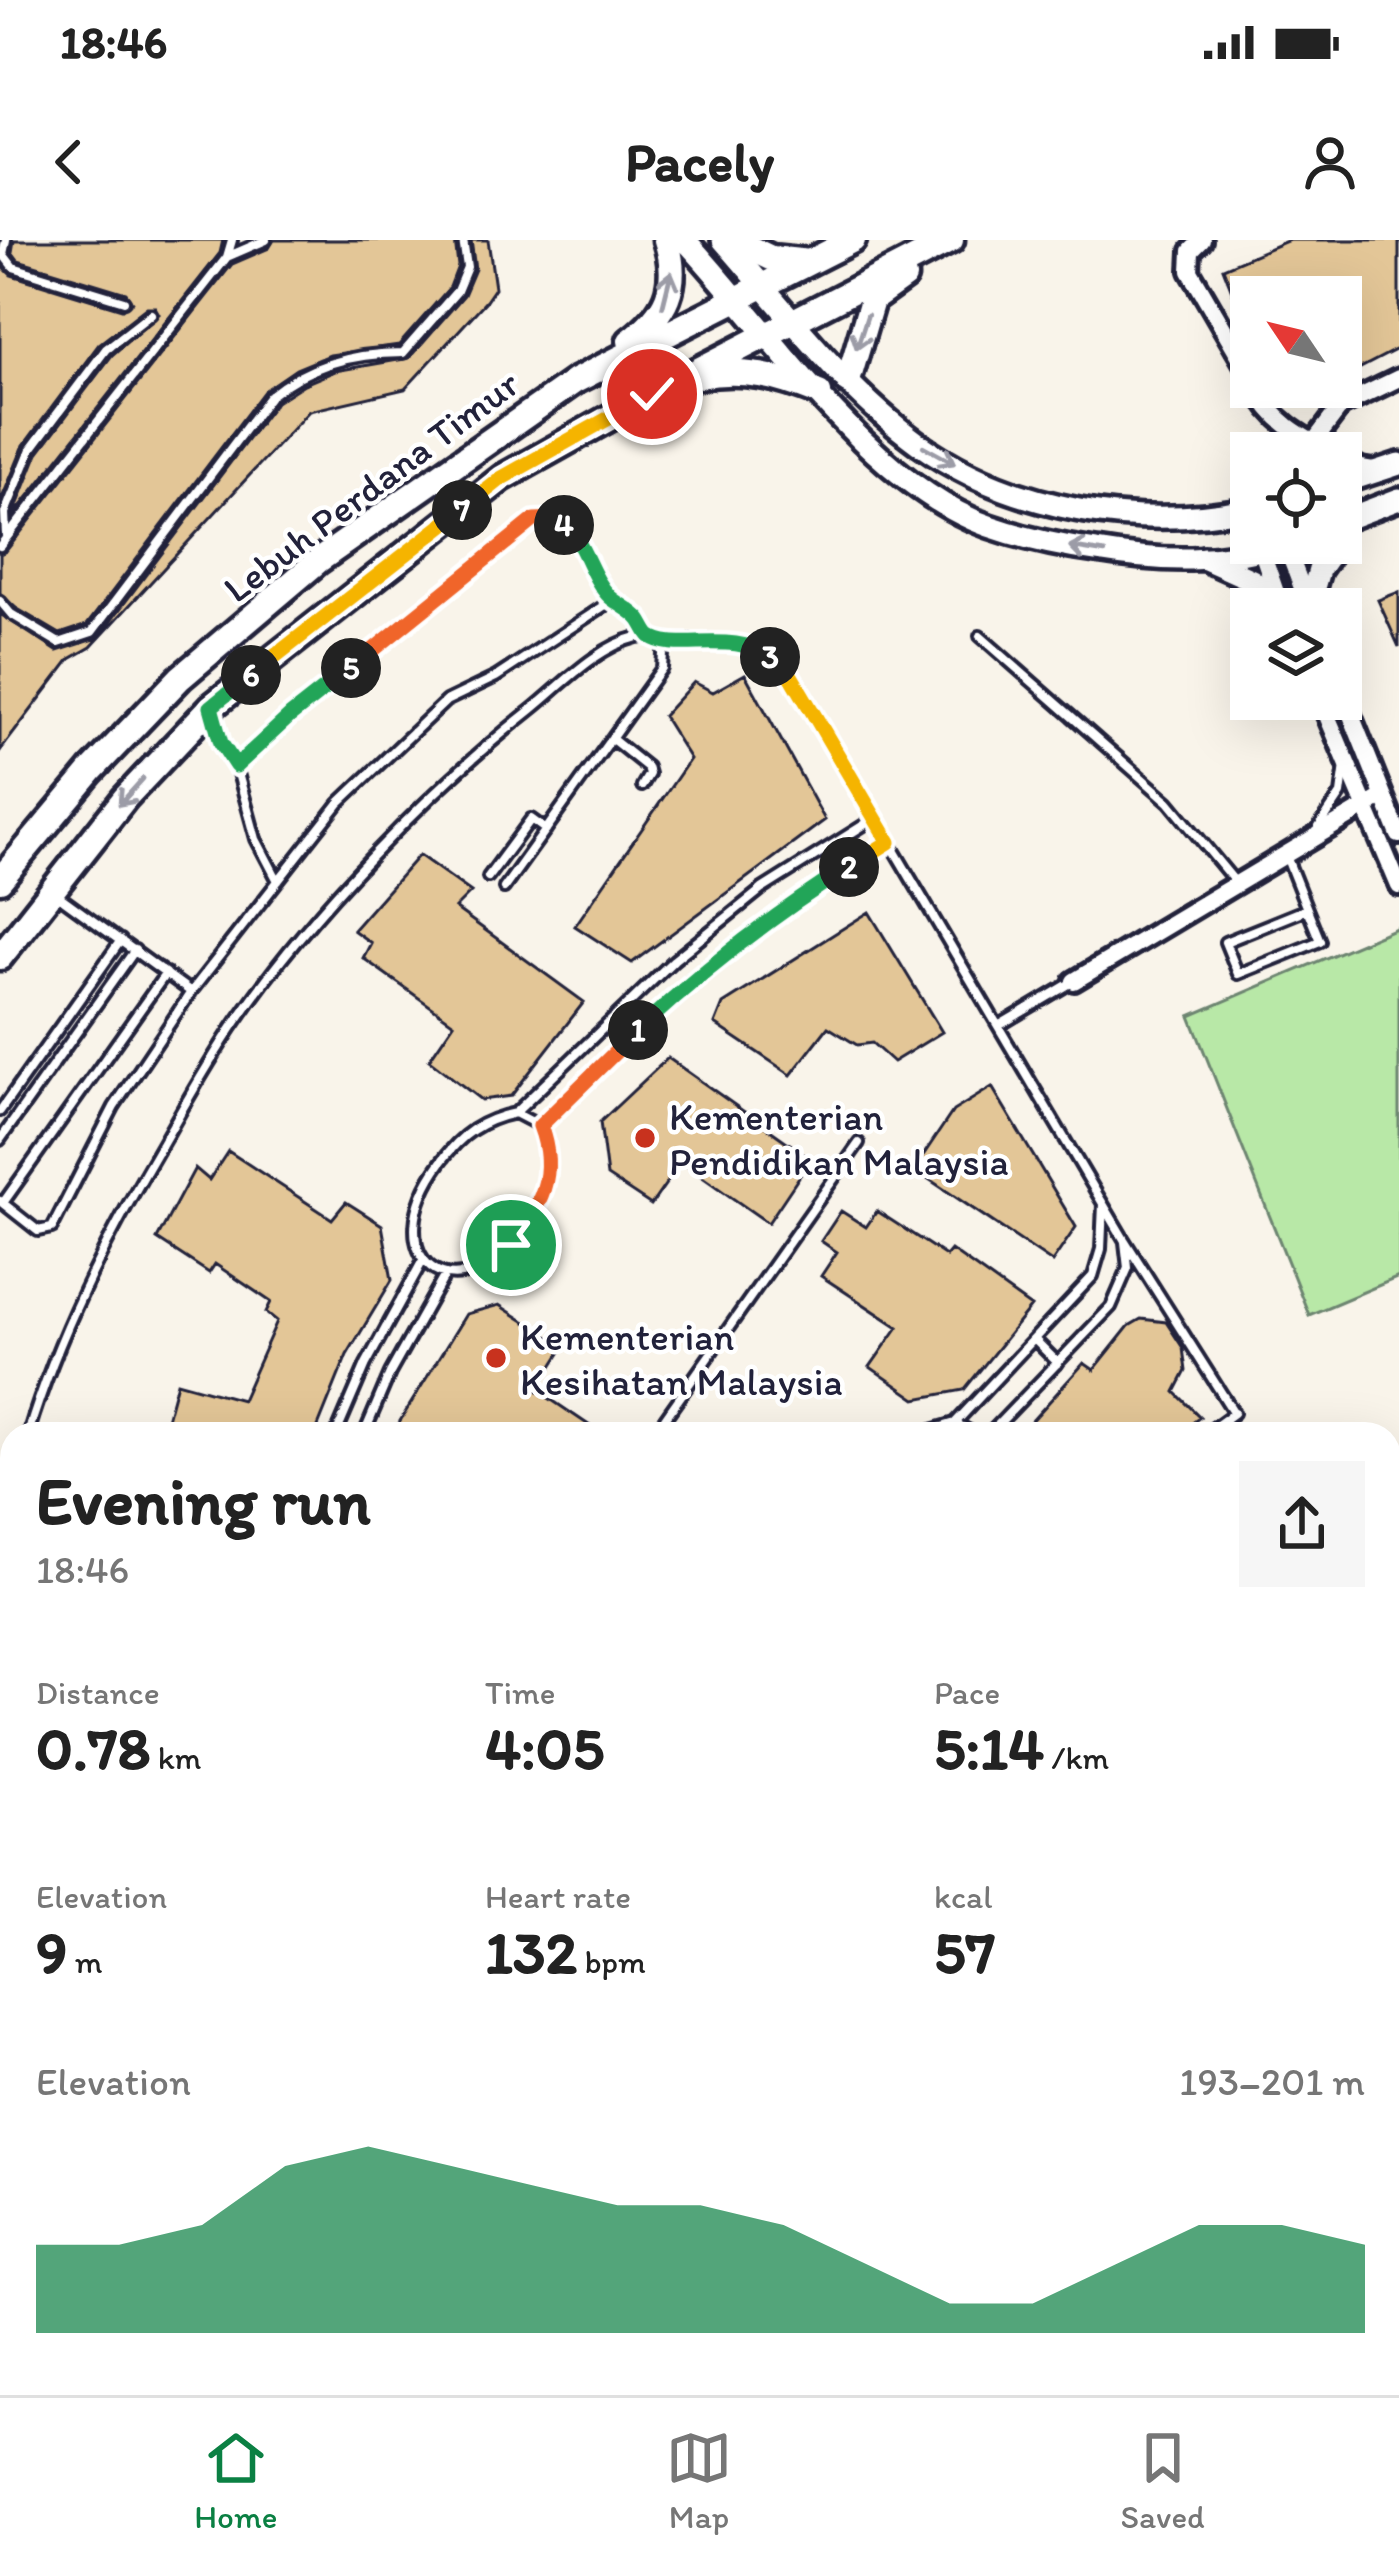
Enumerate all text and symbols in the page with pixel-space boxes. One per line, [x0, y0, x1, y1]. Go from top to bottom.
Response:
text: 18:46 [60, 15, 167, 69]
icon: back [36, 129, 102, 195]
icon: person [1297, 129, 1363, 195]
text: Pacely [625, 130, 774, 195]
one-way arrow [657, 271, 679, 309]
north arrow [1230, 276, 1362, 408]
map controls [1230, 276, 1362, 720]
one-way arrow [850, 312, 872, 350]
pin [601, 343, 703, 445]
street label: Lebuh Perdana Timur [214, 359, 528, 612]
icon: check [619, 361, 685, 427]
button: locate [1230, 432, 1362, 564]
one-way arrow [920, 444, 955, 467]
pin: 7 [432, 480, 492, 540]
text: 7 [454, 490, 470, 529]
pin: 4 [534, 495, 594, 555]
text: 4 [554, 505, 574, 544]
one-way arrow [1069, 538, 1108, 561]
button: layers [1230, 588, 1362, 720]
pin: 3 [740, 627, 800, 687]
text: 3 [761, 637, 779, 676]
pin: 5 [321, 638, 381, 698]
pin: 6 [221, 645, 281, 705]
text: 5 [342, 648, 360, 687]
text: 6 [242, 655, 260, 694]
one-way arrow [118, 777, 145, 807]
pin: 2 [819, 837, 879, 897]
text: 2 [840, 847, 858, 886]
pin: 1 [608, 1000, 668, 1060]
text: 1 [630, 1010, 646, 1049]
place label: Kementerian Pendidikan Malaysia [669, 1093, 1009, 1185]
marker: Kementerian Pendidikan Malaysia [632, 1125, 658, 1151]
pin [460, 1194, 562, 1296]
icon: arrive [478, 1212, 544, 1278]
place label: Kementerian Kesihatan Malaysia [520, 1313, 843, 1405]
marker: Kementerian Kesihatan Malaysia [483, 1345, 509, 1371]
text: Evening run [36, 1461, 371, 1541]
button: share [1239, 1461, 1365, 1587]
text: 18:46 [36, 1546, 129, 1593]
text: Distance [36, 1673, 160, 1712]
text: Time [485, 1673, 555, 1712]
text: Pace [934, 1673, 1000, 1712]
text: 0.78 [36, 1712, 150, 1784]
text: 4:05 [485, 1712, 604, 1784]
text: 5:14 [934, 1712, 1044, 1784]
text: km [150, 1738, 201, 1777]
text: /km [1044, 1738, 1109, 1777]
text: Elevation [36, 1877, 167, 1916]
text: Heart rate [485, 1877, 631, 1916]
text: kcal [934, 1877, 993, 1916]
text: 9 [36, 1916, 67, 1988]
text: 132 [485, 1916, 577, 1988]
text: 57 [934, 1916, 995, 1988]
text: m [67, 1942, 103, 1981]
text: bpm [577, 1942, 646, 1981]
text: Elevation [36, 2058, 191, 2105]
text: 193–201 m [1179, 2058, 1365, 2105]
tab: Home [194, 2425, 277, 2536]
tab: Map [666, 2425, 732, 2536]
tab: Saved [1121, 2425, 1205, 2536]

